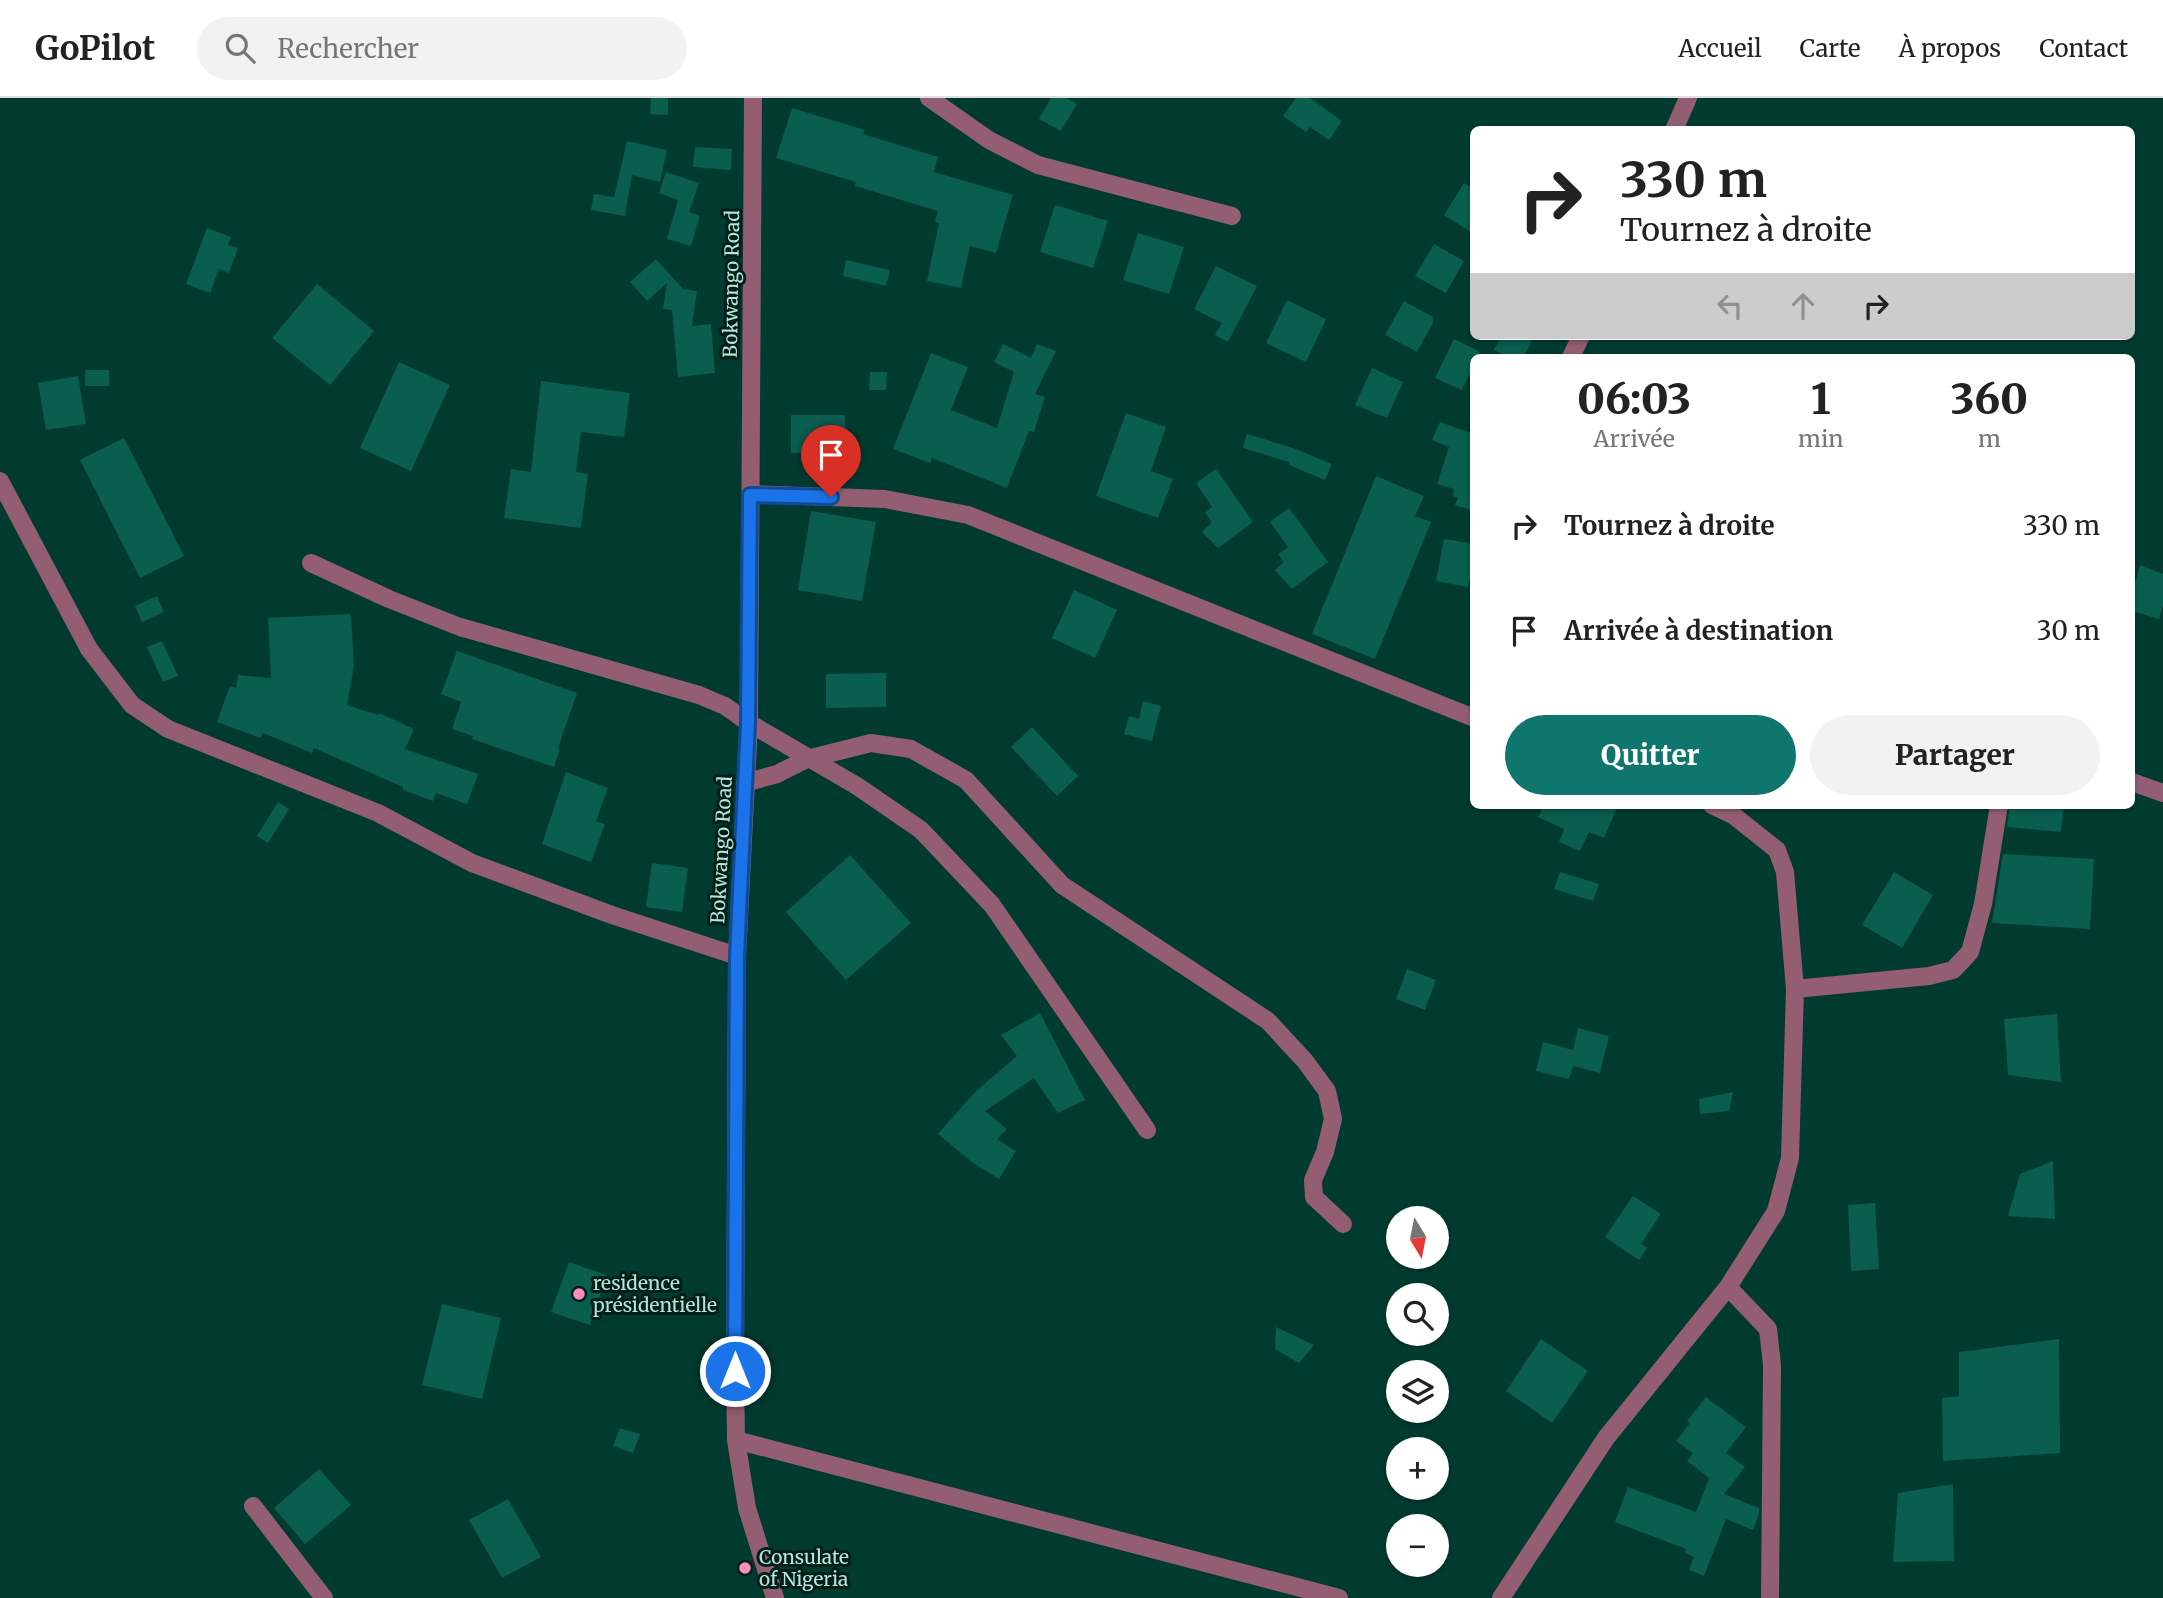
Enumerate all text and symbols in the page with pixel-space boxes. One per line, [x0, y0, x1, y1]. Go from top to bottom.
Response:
search box [197, 17, 687, 80]
text: GoPilot [35, 28, 155, 69]
icon: search [221, 29, 259, 67]
text: Rechercher [277, 32, 419, 65]
text: Accueil [1678, 33, 1762, 64]
text: Carte [1800, 33, 1861, 64]
text: À propos [1899, 33, 2001, 64]
text: Contact [2039, 33, 2128, 64]
text: 330 m [1620, 149, 1767, 210]
icon: right [1505, 154, 1596, 245]
street label: Bokwango Road [718, 210, 744, 358]
text: Tournez à droite [1620, 210, 1872, 250]
icon: left [1711, 287, 1749, 325]
icon: ahead [1784, 287, 1822, 325]
icon: right [1857, 287, 1895, 325]
text: 06:03 [1577, 373, 1691, 425]
text: 1 [1811, 373, 1831, 425]
text: 360 [1951, 373, 2028, 425]
text: Arrivée [1593, 424, 1675, 453]
text: min [1798, 424, 1844, 453]
text: m [1978, 424, 2001, 453]
pin [801, 425, 861, 497]
icon: arrive [812, 436, 850, 474]
icon: right [1505, 507, 1543, 545]
text: Tournez à droite [1564, 509, 1775, 542]
text: 330 m [2023, 509, 2100, 542]
icon: arrive [1505, 612, 1543, 650]
text: Arrivée à destination [1564, 614, 1833, 647]
text: 30 m [2037, 614, 2100, 647]
button: Quitter [1505, 715, 1796, 795]
button: Partager [1810, 715, 2100, 795]
street label: Bokwango Road [705, 776, 737, 924]
north arrow [1386, 1206, 1449, 1269]
map controls [1386, 1206, 1449, 1577]
place label: residence présidentielle [593, 1271, 717, 1317]
button: search [1386, 1283, 1449, 1346]
marker: residence présidentielle [571, 1286, 587, 1302]
position arrow [698, 1334, 772, 1408]
button: layers [1386, 1360, 1449, 1423]
button: + [1386, 1437, 1449, 1500]
button: − [1386, 1514, 1449, 1577]
place label: Consulate of Nigeria [759, 1545, 849, 1591]
marker: Consulate of Nigeria [737, 1560, 753, 1576]

